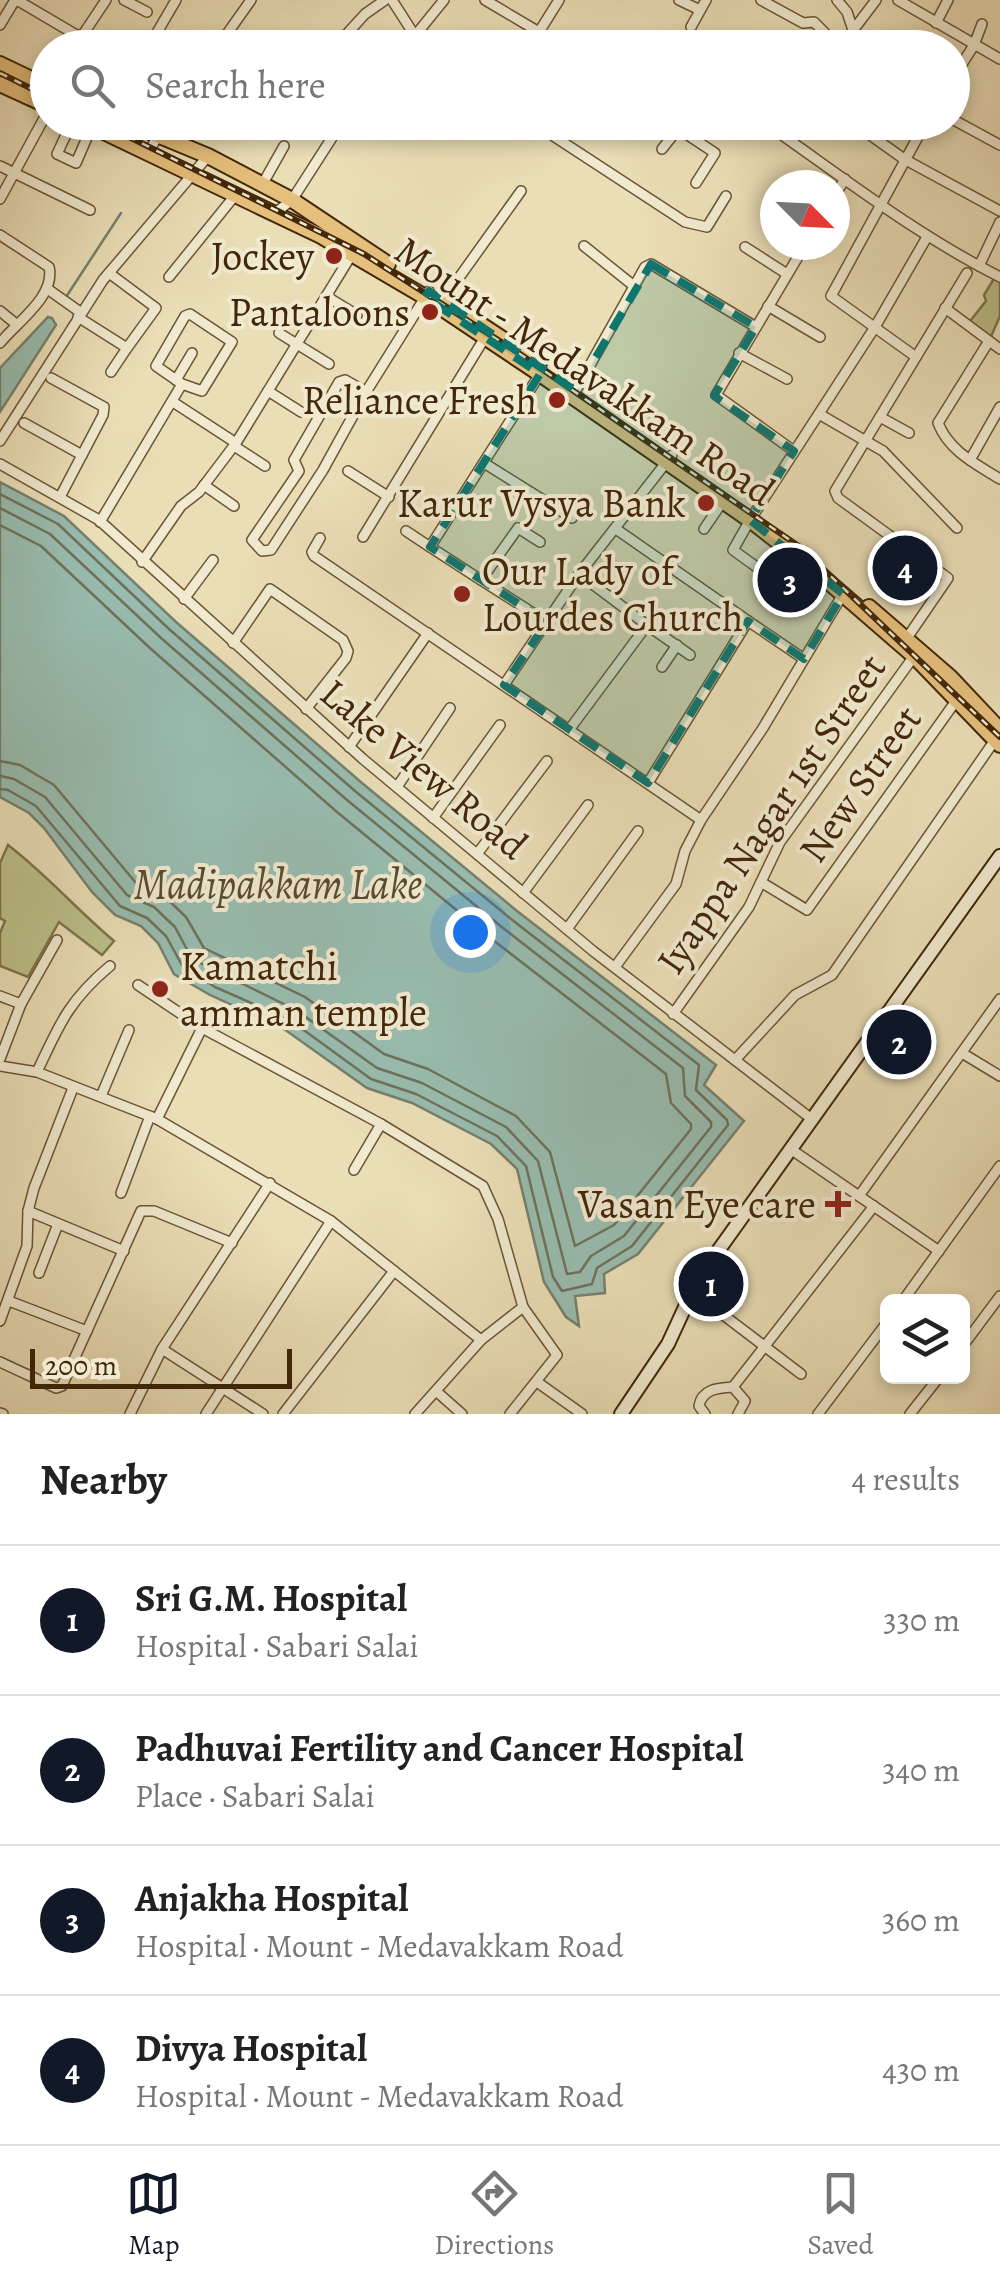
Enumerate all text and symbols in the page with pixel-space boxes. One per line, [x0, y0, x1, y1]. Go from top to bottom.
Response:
search box [30, 30, 970, 140]
icon: search [65, 58, 120, 113]
text: Search here [145, 59, 326, 111]
north arrow [760, 170, 850, 260]
street label: Mount - Medavakkam Road [384, 223, 786, 519]
place label: Jockey [211, 229, 315, 284]
marker: Jockey [323, 245, 345, 267]
place label: Pantaloons [229, 285, 410, 340]
marker: Pantaloons [419, 301, 441, 323]
place label: Reliance Fresh [302, 373, 537, 428]
marker: Reliance Fresh [546, 389, 568, 411]
place label: Karur Vysya Bank [397, 476, 686, 531]
marker: Karur Vysya Bank [695, 492, 717, 514]
pin: 4 [872, 530, 938, 606]
pin: 3 [758, 542, 822, 618]
place label: Our Lady of Lourdes Church [482, 544, 743, 645]
marker: Our Lady of Lourdes Church [451, 583, 473, 605]
street label: Iyappa Nagar 1st Street [643, 643, 899, 985]
street label: Lake View Road [309, 666, 540, 872]
street label: New Street [786, 694, 934, 874]
water label: Madipakkam Lake [134, 855, 422, 912]
your location [445, 907, 496, 958]
place label: Kamatchi amman temple [180, 939, 427, 1040]
marker: Kamatchi amman temple [149, 978, 171, 1000]
pin: 2 [866, 1004, 932, 1080]
place label: Vasan Eye care [577, 1177, 816, 1232]
marker: Vasan Eye care [825, 1191, 851, 1217]
pin: 1 [678, 1246, 744, 1322]
map controls [880, 1294, 970, 1384]
button: layers [880, 1294, 970, 1384]
scale bar [30, 1344, 292, 1388]
text: 200 m [45, 1347, 117, 1385]
text: Nearby [40, 1451, 167, 1508]
text: 4 results [851, 1457, 960, 1501]
text: Sri G.M. Hospital [135, 1572, 407, 1624]
text: 1 [67, 1598, 78, 1642]
text: 330 m [883, 1598, 960, 1642]
text: Hospital · Sabari Salai [135, 1624, 419, 1668]
text: Padhuvai Fertility and Cancer Hospital [135, 1722, 743, 1774]
text: 2 [65, 1748, 80, 1792]
text: 340 m [882, 1748, 960, 1792]
text: Place · Sabari Salai [135, 1774, 375, 1818]
text: Anjakha Hospital [135, 1872, 409, 1924]
text: 3 [66, 1898, 79, 1942]
text: 360 m [882, 1898, 960, 1942]
text: Hospital · Mount - Medavakkam Road [135, 1924, 623, 1968]
text: Divya Hospital [135, 2022, 367, 2074]
text: 4 [65, 2048, 80, 2092]
text: 430 m [882, 2048, 960, 2092]
text: Hospital · Mount - Medavakkam Road [135, 2074, 623, 2118]
tab: Map [126, 2166, 181, 2264]
tab: Directions [434, 2166, 554, 2264]
tab: Saved [807, 2166, 874, 2264]

